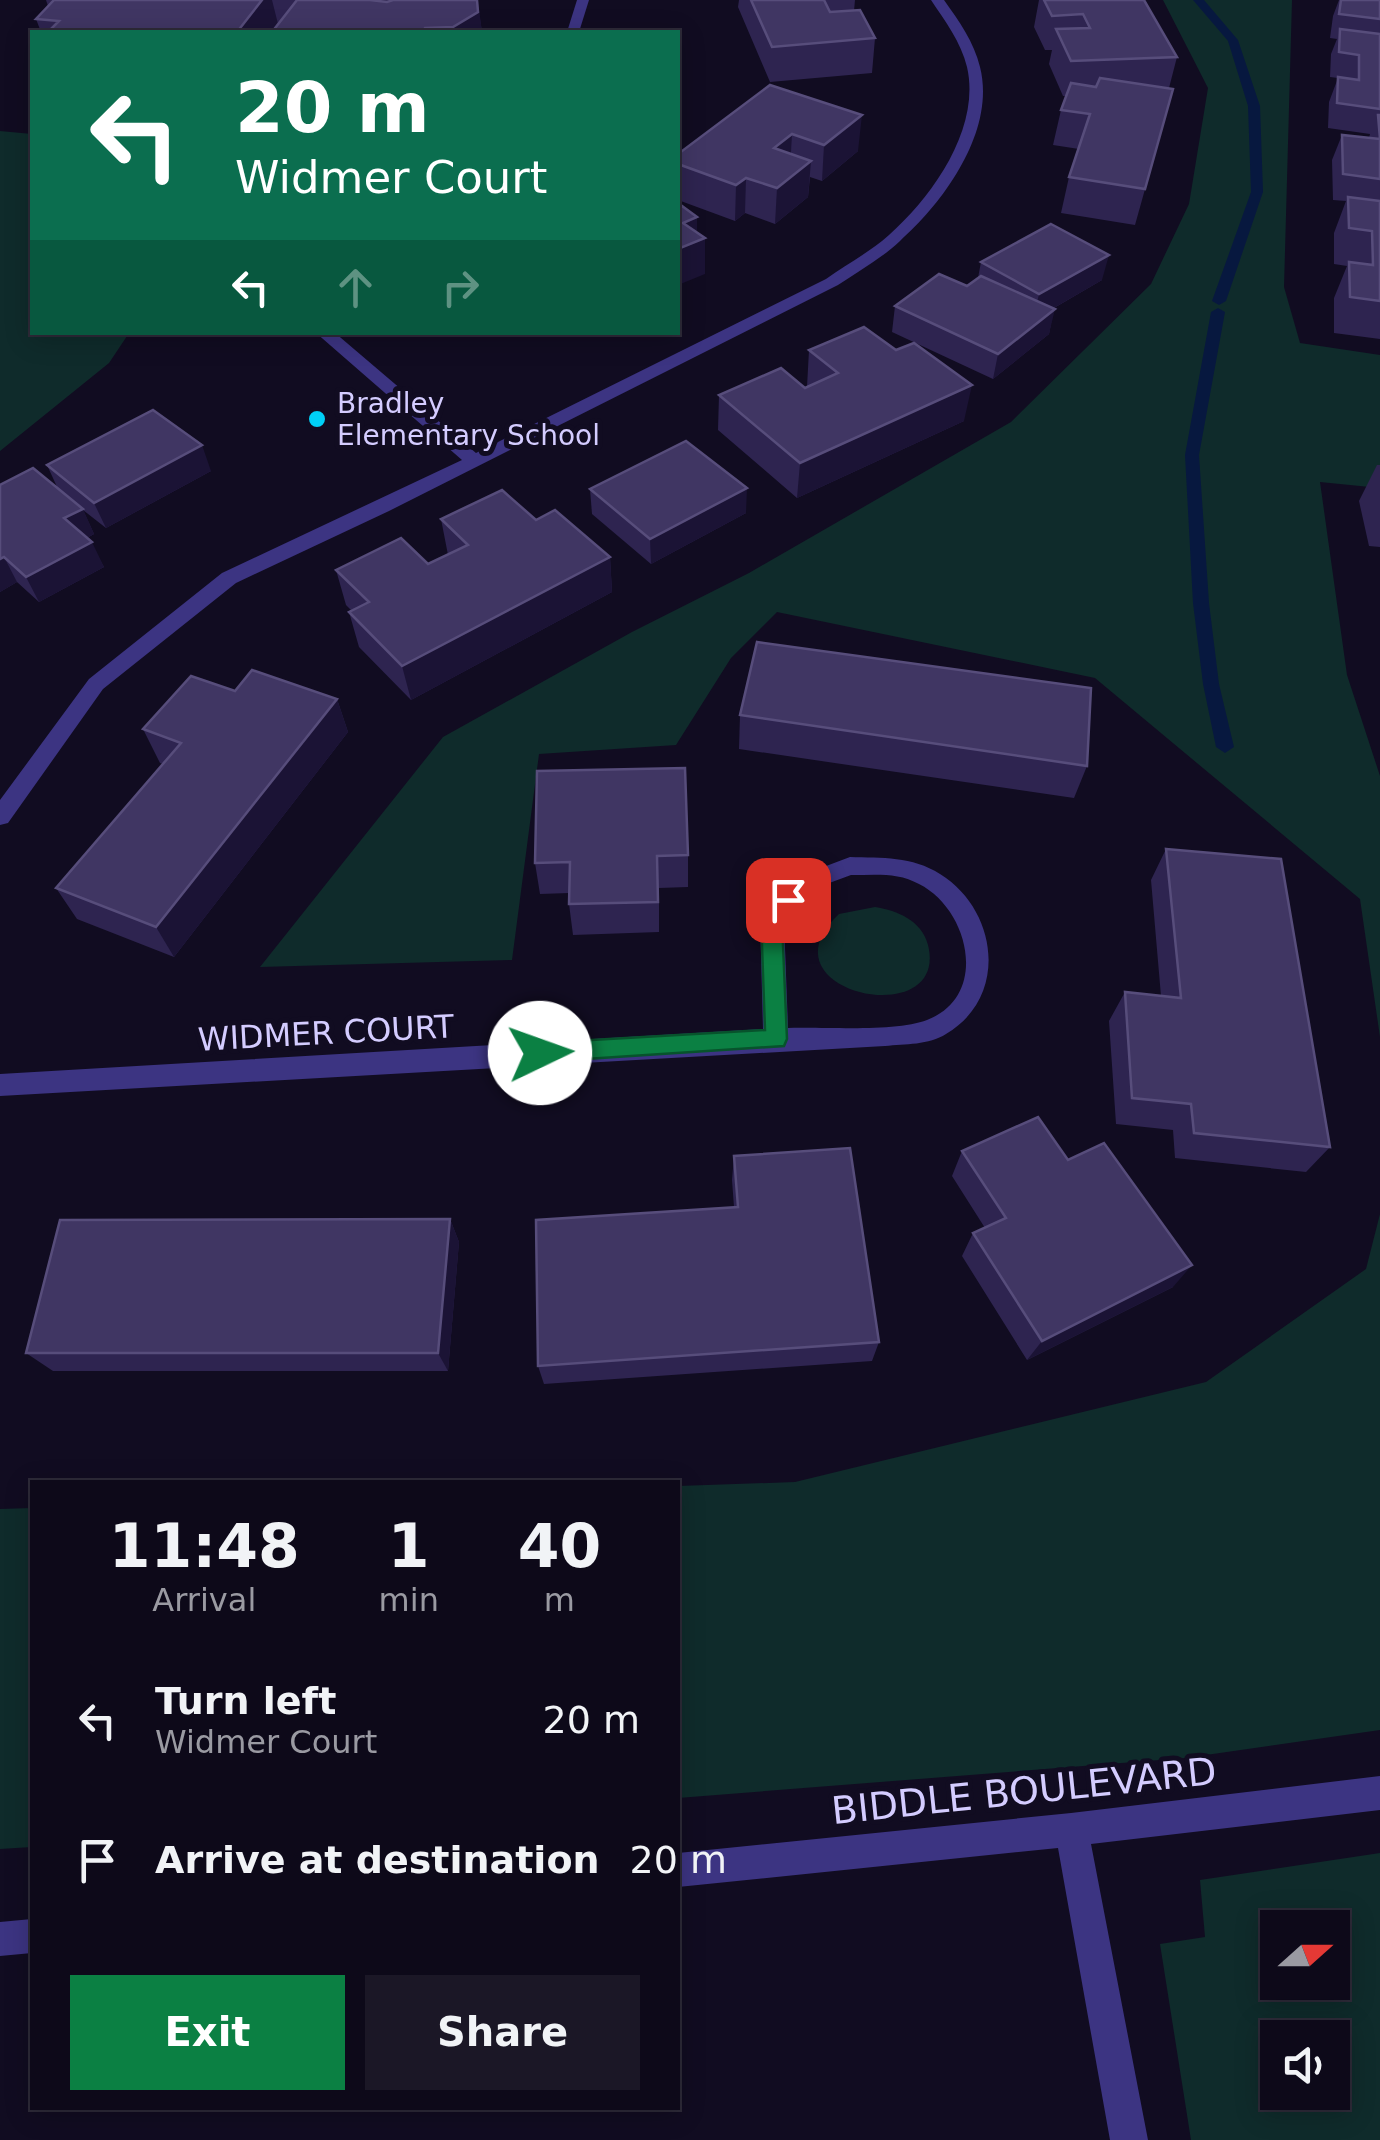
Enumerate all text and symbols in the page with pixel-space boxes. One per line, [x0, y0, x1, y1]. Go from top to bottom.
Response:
text: 20 m [235, 67, 430, 149]
icon: left [70, 70, 200, 200]
text: Widmer Court [235, 151, 548, 204]
icon: left [223, 260, 278, 315]
icon: ahead [328, 260, 383, 315]
icon: right [433, 260, 488, 315]
place label: Bradley Elementary School [337, 387, 600, 452]
marker: Bradley Elementary School [306, 408, 328, 430]
pin [746, 858, 831, 943]
icon: arrive [761, 873, 816, 928]
position arrow [488, 1001, 592, 1105]
street label: WIDMER COURT [197, 1007, 455, 1059]
text: 11:48 [109, 1511, 300, 1581]
text: 1 [388, 1511, 430, 1581]
text: 40 [518, 1511, 601, 1581]
text: Arrival [152, 1581, 256, 1619]
text: min [379, 1581, 439, 1619]
text: m [544, 1581, 575, 1619]
text: Turn left [155, 1679, 336, 1723]
icon: left [70, 1693, 125, 1748]
text: 20 m [543, 1698, 640, 1742]
text: Widmer Court [155, 1723, 377, 1761]
street label: BIDDLE BOULEVARD [829, 1749, 1219, 1833]
icon: arrive [70, 1833, 125, 1888]
text: Arrive at destination [155, 1838, 600, 1882]
text: 20 m [630, 1838, 727, 1882]
north arrow [1260, 1910, 1350, 2000]
map controls [1260, 1910, 1350, 2110]
button: Exit [70, 1975, 345, 2090]
button: Share [365, 1975, 640, 2090]
button: sound [1260, 2020, 1350, 2110]

